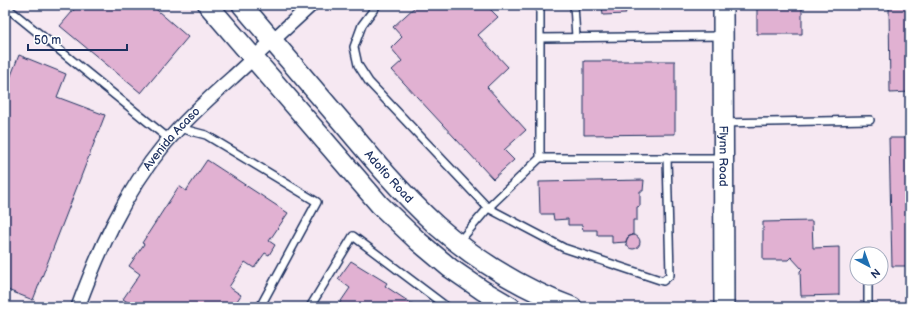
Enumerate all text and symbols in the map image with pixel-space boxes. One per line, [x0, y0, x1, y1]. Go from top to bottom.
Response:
scale bar [28, 26, 127, 52]
text: 50 m [34, 33, 61, 48]
street label: Avenida Acaso [140, 104, 204, 173]
street label: Flynn Road [715, 125, 731, 187]
street label: Adolfo Road [361, 147, 416, 207]
north arrow [849, 246, 889, 286]
text: N [868, 266, 883, 281]

